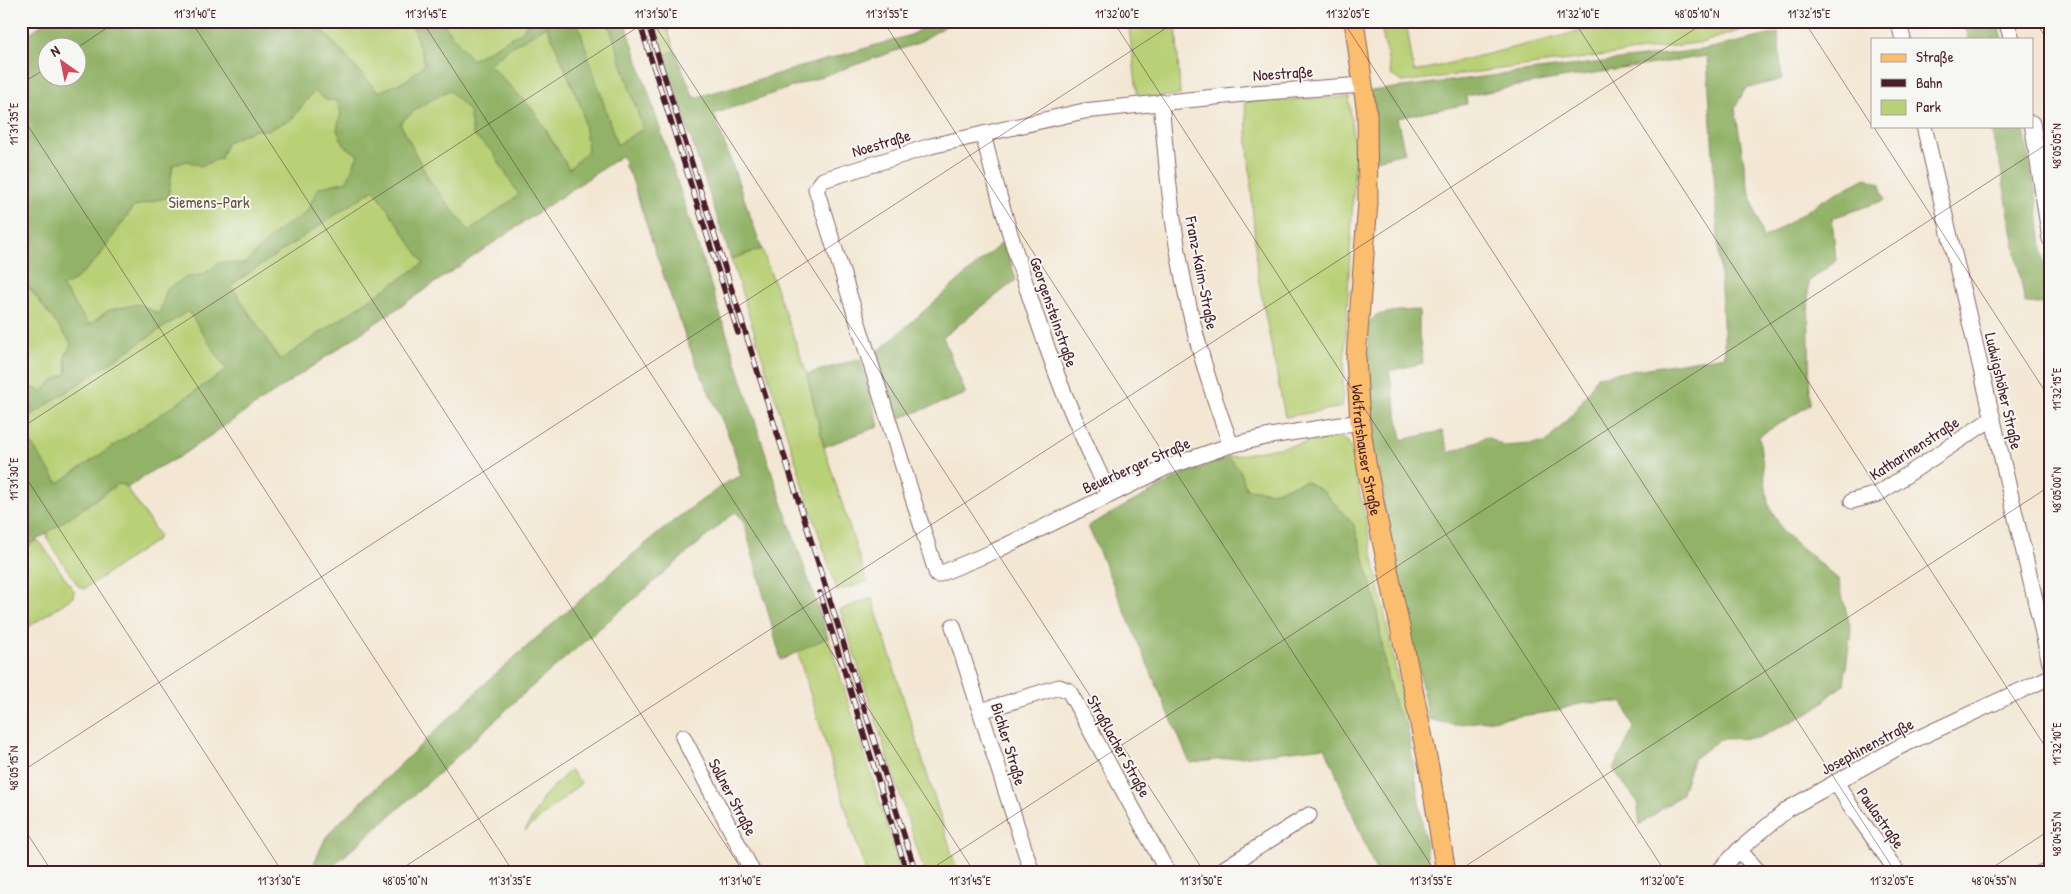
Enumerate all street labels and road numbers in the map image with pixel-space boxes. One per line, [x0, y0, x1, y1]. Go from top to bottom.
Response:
street label: Noestraße [1252, 60, 1314, 86]
street label: Noestraße [849, 123, 914, 162]
street label: Franz-Kaim-Straße [1180, 214, 1224, 332]
street label: Georgensteinstraße [1025, 254, 1083, 371]
street label: Ludwigshöher Straße [1980, 331, 2028, 452]
street label: Wolfratshauser Straße [1347, 384, 1388, 518]
street label: Katharinenstraße [1865, 410, 1964, 485]
street label: Beuerberger Straße [1079, 431, 1194, 499]
street label: Straßlacher Straße [1082, 691, 1156, 802]
street label: Bichler Straße [986, 700, 1032, 789]
street label: Josephinenstraße [1817, 712, 1918, 780]
street label: Sollner Straße [704, 755, 763, 840]
street label: Paulastraße [1852, 783, 1910, 853]

